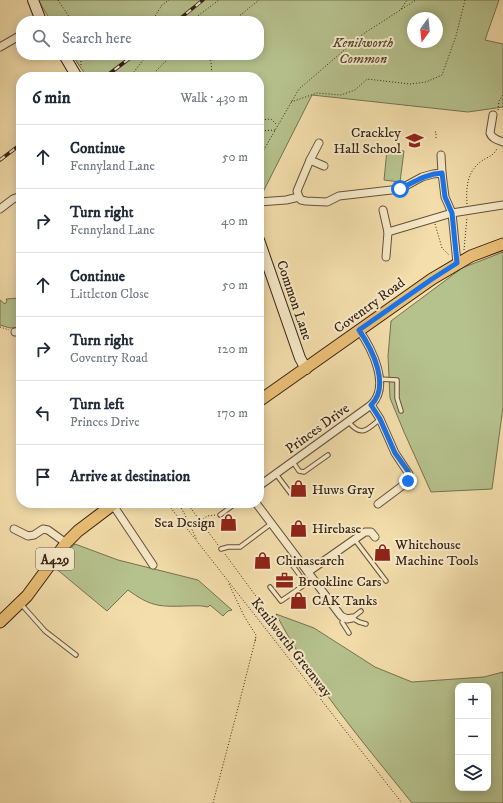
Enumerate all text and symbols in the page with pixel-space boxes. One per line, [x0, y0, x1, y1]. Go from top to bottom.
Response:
north arrow [407, 12, 443, 48]
search box [16, 16, 264, 60]
icon: search [30, 27, 52, 49]
text: Search here [62, 29, 131, 48]
park label: Kenilworth Common [332, 34, 393, 68]
text: 6 min [32, 87, 71, 109]
text: Walk · 430 m [180, 90, 248, 106]
place label: Crackley Hall School [333, 124, 402, 158]
school or university icon: Crackley Hall School [404, 130, 424, 150]
text: Continue [70, 139, 125, 158]
icon: ahead [32, 146, 54, 168]
text: 50 m [222, 149, 248, 165]
text: Fennyland Lane [70, 158, 155, 174]
route start [391, 180, 409, 198]
text: Turn right [70, 203, 133, 222]
icon: right [32, 210, 54, 232]
text: 40 m [221, 213, 248, 229]
text: Fennyland Lane [70, 222, 155, 238]
street label: Common Lane [272, 258, 316, 343]
text: Continue [70, 267, 125, 286]
icon: ahead [32, 274, 54, 296]
street label: Coventry Road [330, 274, 409, 338]
text: 50 m [222, 277, 248, 293]
text: Littleton Close [70, 286, 149, 302]
text: Turn right [70, 331, 133, 350]
icon: right [32, 338, 54, 360]
text: 120 m [217, 341, 248, 357]
text: Coventry Road [70, 350, 148, 366]
text: Turn left [70, 395, 124, 414]
street label: Princes Drive [282, 399, 353, 458]
icon: left [32, 402, 54, 424]
text: 170 m [217, 405, 248, 421]
text: Princes Drive [70, 414, 140, 430]
icon: arrive [32, 466, 54, 488]
text: Arrive at destination [70, 467, 190, 486]
route end [399, 472, 417, 490]
shop icon: Huws Gray [289, 479, 309, 499]
place label: Huws Gray [312, 481, 375, 499]
shop icon: Sea Design [218, 512, 238, 532]
place label: Sea Design [154, 514, 216, 532]
shop icon: Hirebase [289, 518, 309, 538]
place label: Hirebase [312, 520, 362, 538]
place label: Whitehouse Machine Tools [394, 536, 479, 570]
shop icon: Whitehouse Machine Tools [372, 542, 392, 562]
road number: A429 [36, 548, 74, 570]
shop icon: Chinasearch [253, 550, 273, 570]
place label: Chinasearch [276, 552, 345, 570]
office icon: Brookline Cars [275, 571, 295, 591]
place label: Brookline Cars [298, 573, 382, 591]
shop icon: CAK Tanks [289, 590, 309, 610]
place label: CAK Tanks [312, 592, 378, 610]
street label: Kenilworth Greenway [247, 594, 336, 701]
map controls [455, 683, 491, 791]
button: + [455, 683, 491, 719]
button: − [455, 719, 491, 755]
button: layers [455, 755, 491, 791]

